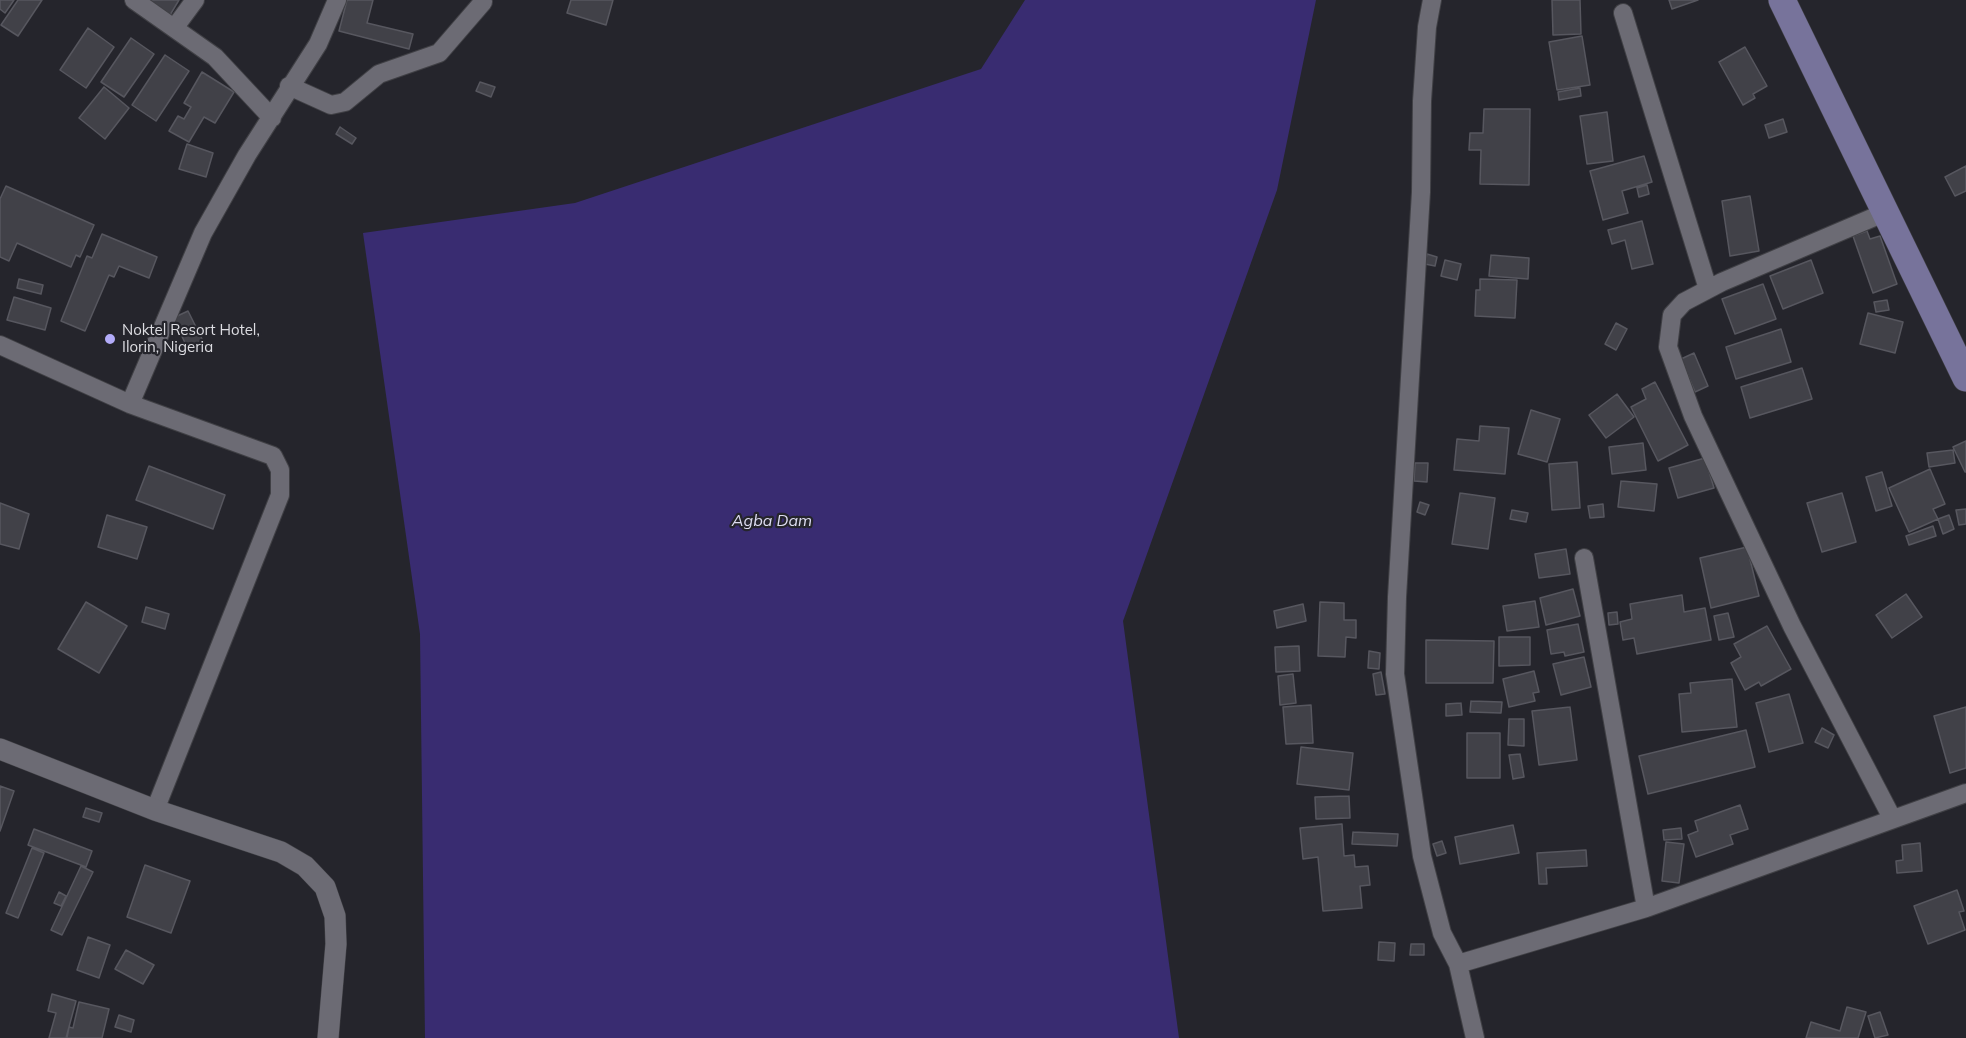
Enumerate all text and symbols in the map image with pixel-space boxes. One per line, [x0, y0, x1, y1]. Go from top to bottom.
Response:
place label: Noktel Resort Hotel, Ilorin, Nigeria [122, 321, 260, 356]
marker: Noktel Resort Hotel, Ilorin, Nigeria [103, 332, 117, 346]
water label: Agba Dam [732, 511, 812, 531]

